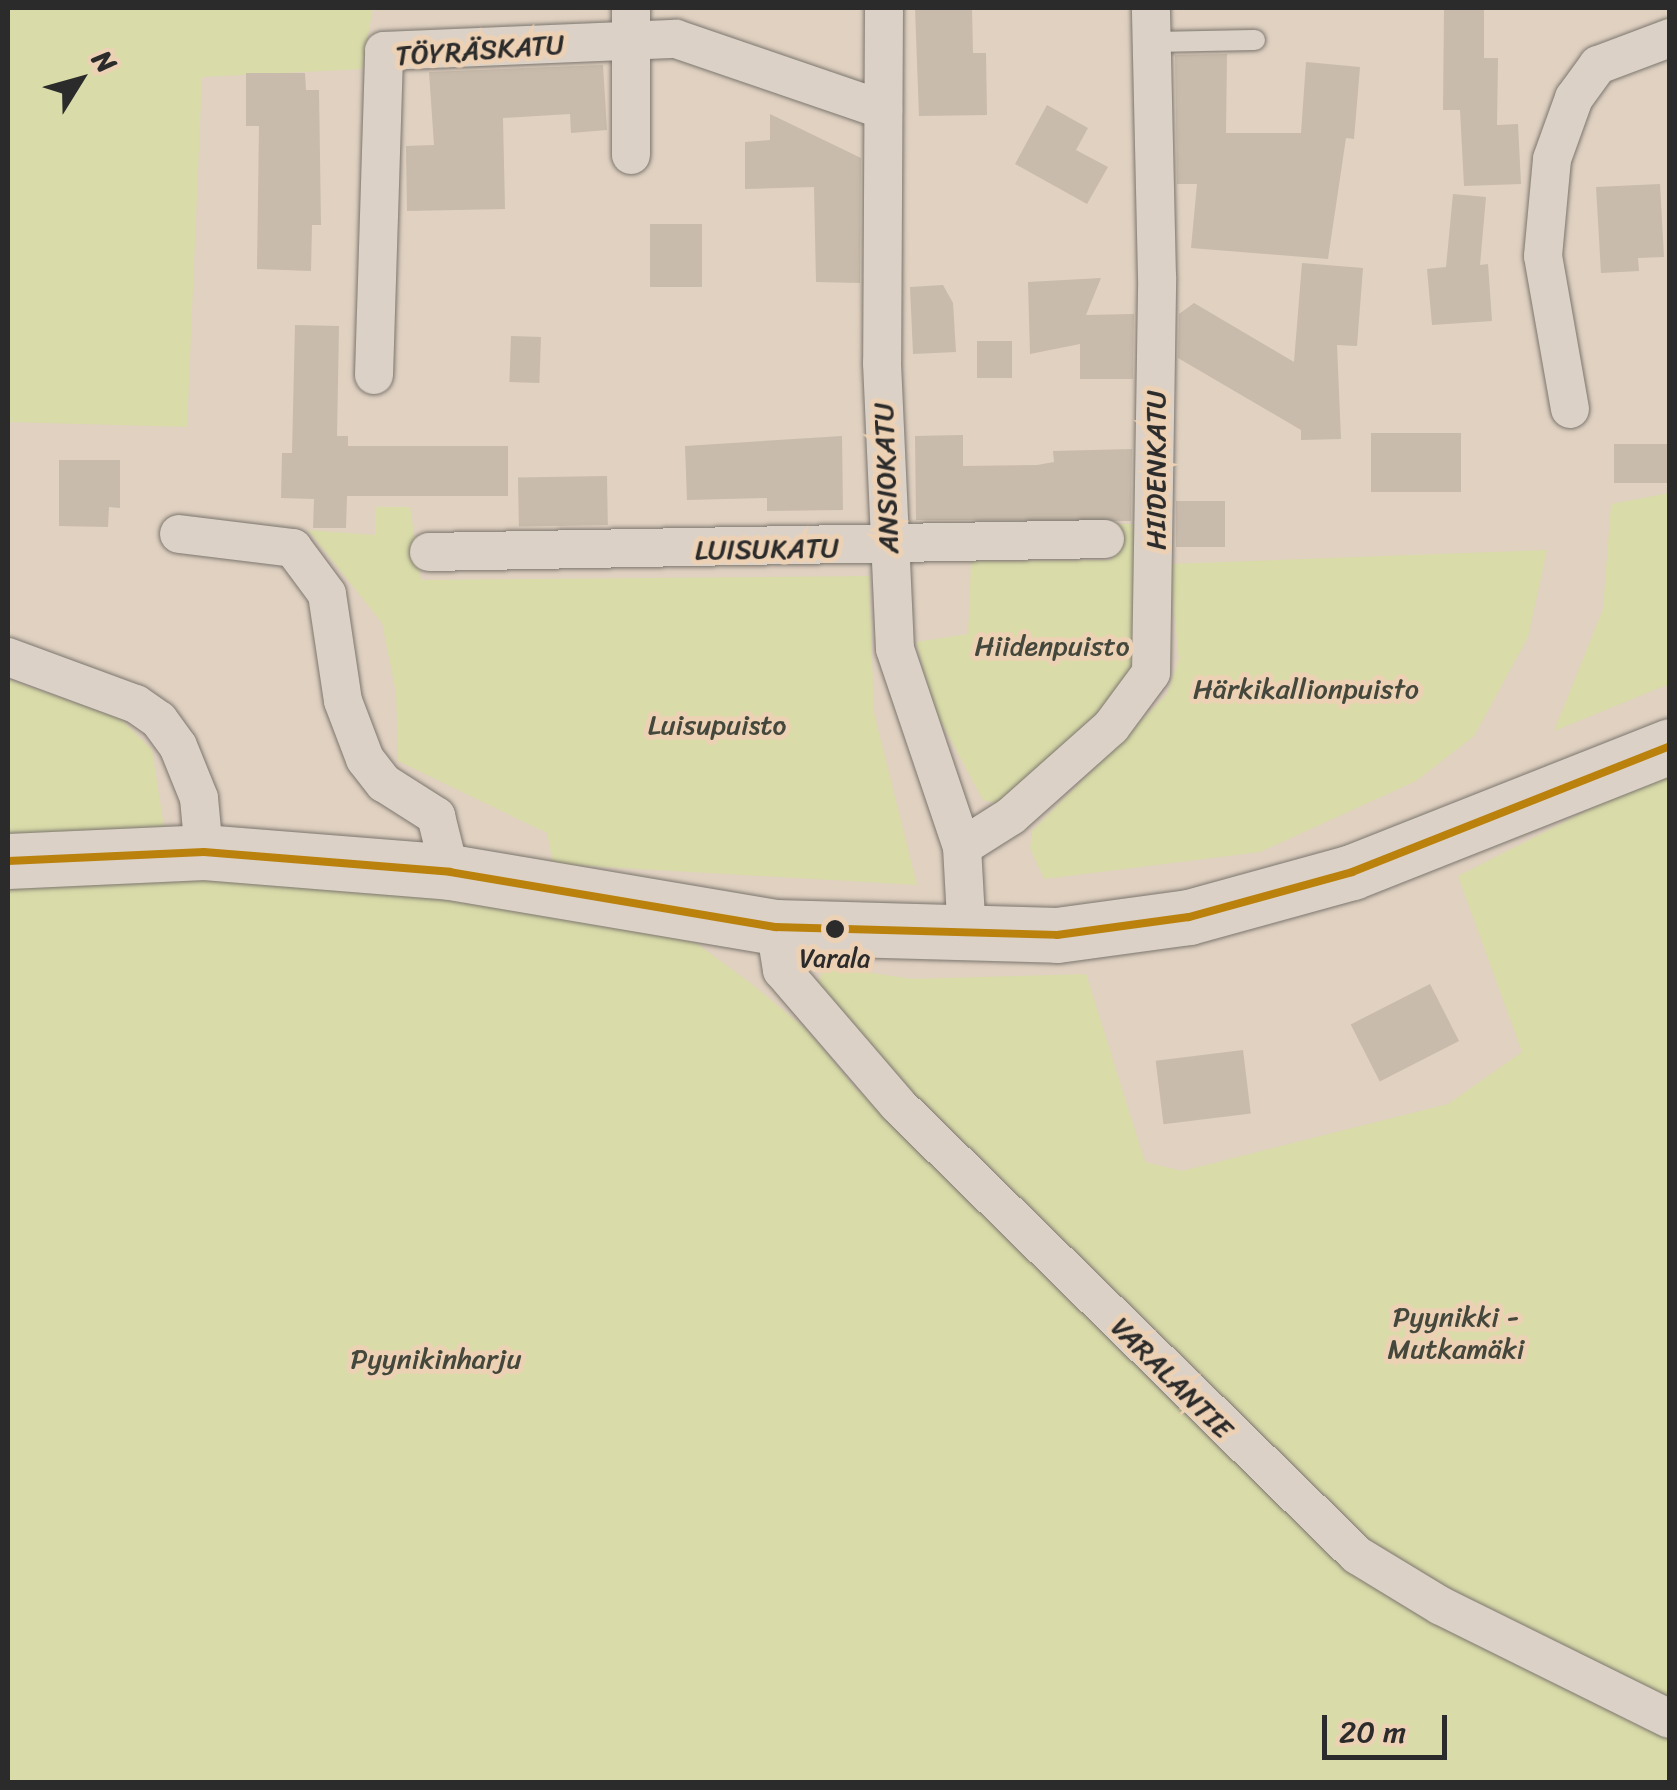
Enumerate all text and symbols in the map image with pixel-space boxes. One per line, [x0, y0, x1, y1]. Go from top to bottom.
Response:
street label: TÖYRÄSKATU [394, 27, 566, 73]
north arrow [30, 30, 130, 130]
text: N [79, 39, 130, 84]
street label: HIIDENKATU [1139, 390, 1173, 550]
street label: ANSIOKATU [867, 402, 905, 554]
street label: LUISUKATU [694, 531, 840, 567]
park label: Hiidenpuisto [974, 629, 1130, 663]
park label: Härkikallionpuisto [1193, 672, 1419, 706]
park label: Luisupuisto [648, 708, 786, 742]
marker: Varala [825, 919, 845, 939]
place label: Varala [800, 943, 870, 975]
park label: Pyynikki - Mutkamäki [1387, 1300, 1525, 1366]
street label: VARALANTIE [1104, 1310, 1240, 1446]
park label: Pyynikinharju [351, 1342, 521, 1376]
scale bar [1327, 1695, 1452, 1757]
text: 20 m [1339, 1705, 1406, 1759]

